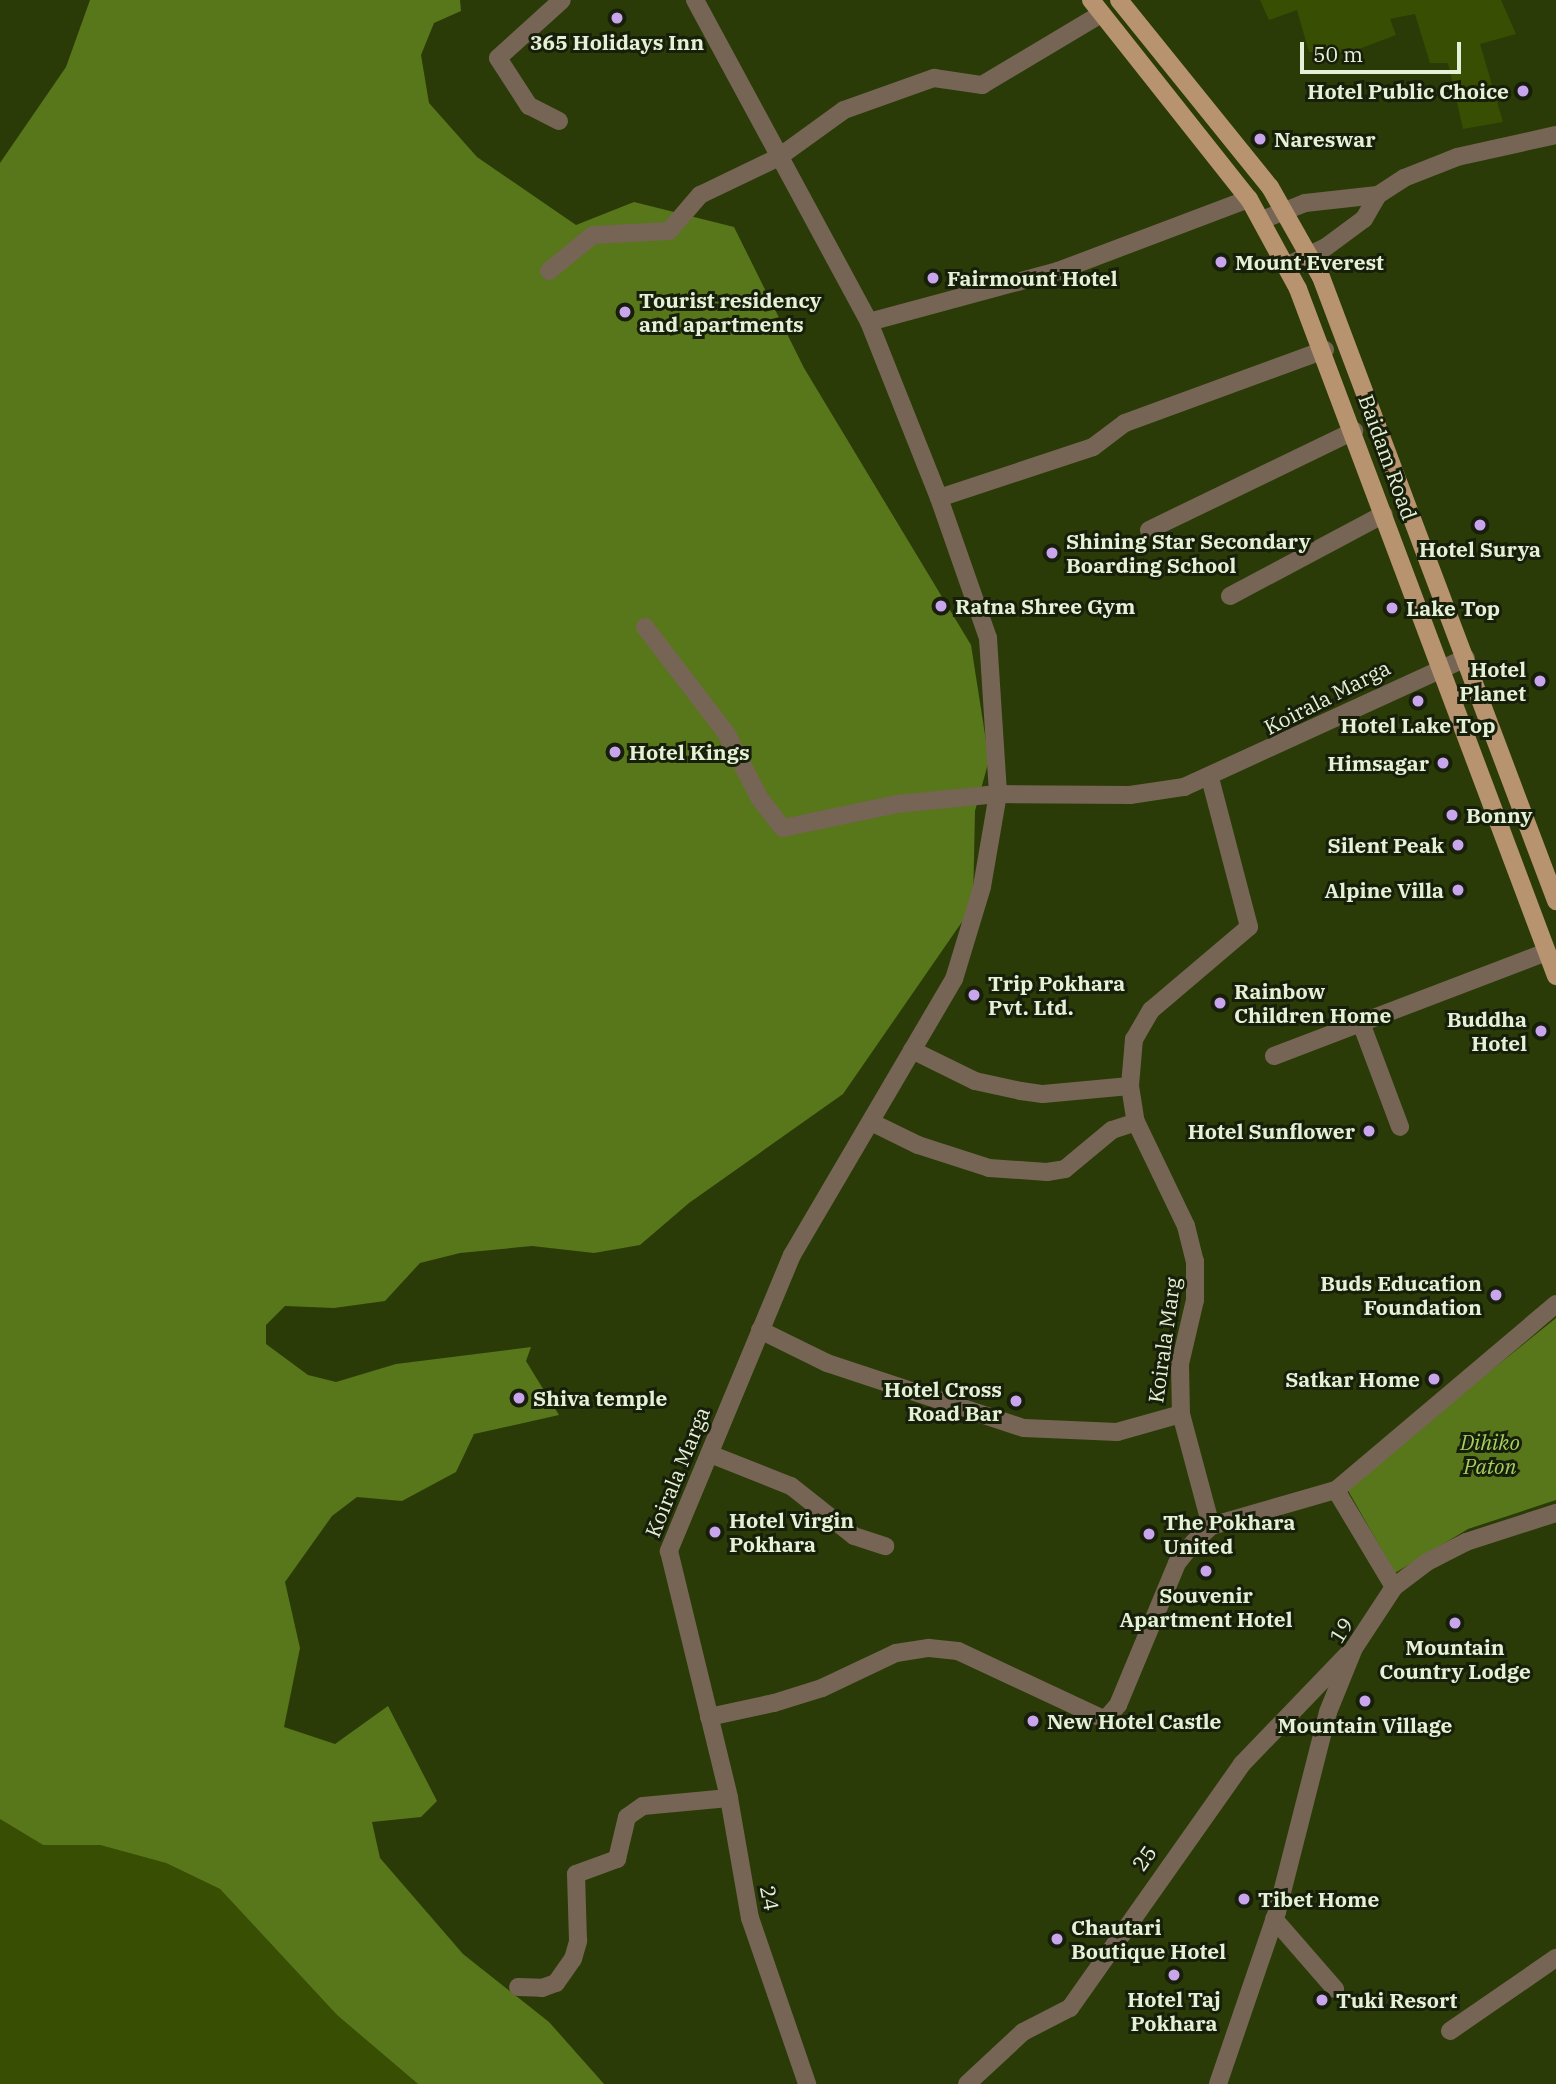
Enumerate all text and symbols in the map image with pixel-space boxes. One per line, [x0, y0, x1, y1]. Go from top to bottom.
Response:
marker: 365 Holidays Inn [609, 10, 625, 26]
scale bar [1304, 28, 1465, 72]
place label: 365 Holidays Inn [530, 29, 704, 55]
text: 50 m [1313, 40, 1363, 68]
place label: Hotel Public Choice [1307, 78, 1509, 104]
marker: Hotel Public Choice [1515, 83, 1531, 99]
place label: Nareswar [1274, 126, 1375, 152]
marker: Nareswar [1252, 131, 1268, 147]
place label: Mount Everest [1235, 249, 1384, 275]
marker: Mount Everest [1213, 254, 1229, 270]
place label: Fairmount Hotel [947, 265, 1118, 291]
marker: Fairmount Hotel [925, 270, 941, 286]
place label: Tourist residency and apartments [639, 287, 822, 337]
marker: Tourist residency and apartments [617, 304, 633, 320]
street label: Baidam Road [1354, 391, 1422, 523]
marker: Hotel Surya [1472, 517, 1488, 533]
place label: Shining Star Secondary Boarding School [1066, 528, 1311, 578]
place label: Hotel Surya [1419, 536, 1541, 562]
marker: Shining Star Secondary Boarding School [1044, 545, 1060, 561]
place label: Ratna Shree Gym [955, 593, 1135, 619]
place label: Lake Top [1406, 595, 1500, 621]
marker: Ratna Shree Gym [933, 598, 949, 614]
marker: Lake Top [1384, 600, 1400, 616]
street label: Koirala Marga [1260, 654, 1394, 740]
place label: Hotel Planet [1459, 656, 1526, 706]
marker: Hotel Planet [1532, 673, 1548, 689]
marker: Hotel Lake Top [1410, 693, 1426, 709]
place label: Hotel Lake Top [1341, 712, 1495, 738]
place label: Hotel Kings [629, 739, 750, 765]
marker: Hotel Kings [607, 744, 623, 760]
place label: Himsagar [1328, 750, 1429, 776]
marker: Himsagar [1435, 755, 1451, 771]
place label: Bonny [1466, 802, 1533, 828]
marker: Bonny [1444, 807, 1460, 823]
place label: Silent Peak [1327, 832, 1444, 858]
marker: Silent Peak [1450, 837, 1466, 853]
place label: Alpine Villa [1325, 877, 1444, 903]
marker: Alpine Villa [1450, 882, 1466, 898]
place label: Trip Pokhara Pvt. Ltd. [988, 970, 1125, 1020]
place label: Rainbow Children Home [1234, 978, 1391, 1028]
marker: Trip Pokhara Pvt. Ltd. [966, 987, 982, 1003]
marker: Rainbow Children Home [1212, 995, 1228, 1011]
place label: Buddha Hotel [1447, 1006, 1527, 1056]
marker: Buddha Hotel [1533, 1023, 1549, 1039]
place label: Hotel Sunflower [1188, 1118, 1355, 1144]
marker: Hotel Sunflower [1361, 1123, 1377, 1139]
place label: Buds Education Foundation [1320, 1270, 1482, 1320]
street label: Koirala Marg [1143, 1276, 1185, 1404]
marker: Buds Education Foundation [1488, 1287, 1504, 1303]
place label: Satkar Home [1285, 1366, 1420, 1392]
marker: Satkar Home [1426, 1371, 1442, 1387]
place label: Hotel Cross Road Bar [884, 1376, 1002, 1426]
place label: Shiva temple [533, 1385, 667, 1411]
marker: Shiva temple [511, 1390, 527, 1406]
marker: Hotel Cross Road Bar [1008, 1393, 1024, 1409]
street label: Koirala Marga [639, 1403, 715, 1541]
park label: Dihiko Paton [1460, 1429, 1520, 1479]
place label: Hotel Virgin Pokhara [729, 1507, 854, 1557]
place label: The Pokhara United [1163, 1509, 1296, 1559]
marker: Hotel Virgin Pokhara [707, 1524, 723, 1540]
marker: The Pokhara United [1141, 1526, 1157, 1542]
marker: Souvenir Apartment Hotel [1198, 1563, 1214, 1579]
place label: Souvenir Apartment Hotel [1119, 1582, 1293, 1632]
street label: 19 [1324, 1613, 1358, 1647]
marker: Mountain Country Lodge [1447, 1615, 1463, 1631]
place label: Mountain Country Lodge [1379, 1634, 1531, 1684]
marker: Mountain Village [1357, 1693, 1373, 1709]
place label: New Hotel Castle [1047, 1708, 1221, 1734]
place label: Mountain Village [1278, 1712, 1452, 1738]
marker: New Hotel Castle [1025, 1713, 1041, 1729]
street label: 25 [1126, 1840, 1162, 1876]
street label: 24 [755, 1883, 785, 1913]
place label: Tibet Home [1258, 1886, 1379, 1912]
marker: Tibet Home [1236, 1891, 1252, 1907]
place label: Chautari Boutique Hotel [1071, 1914, 1226, 1964]
marker: Chautari Boutique Hotel [1049, 1931, 1065, 1947]
marker: Hotel Taj Pokhara [1166, 1967, 1182, 1983]
place label: Hotel Taj Pokhara [1127, 1986, 1221, 2036]
place label: Tuki Resort [1336, 1987, 1457, 2013]
marker: Tuki Resort [1314, 1992, 1330, 2008]

